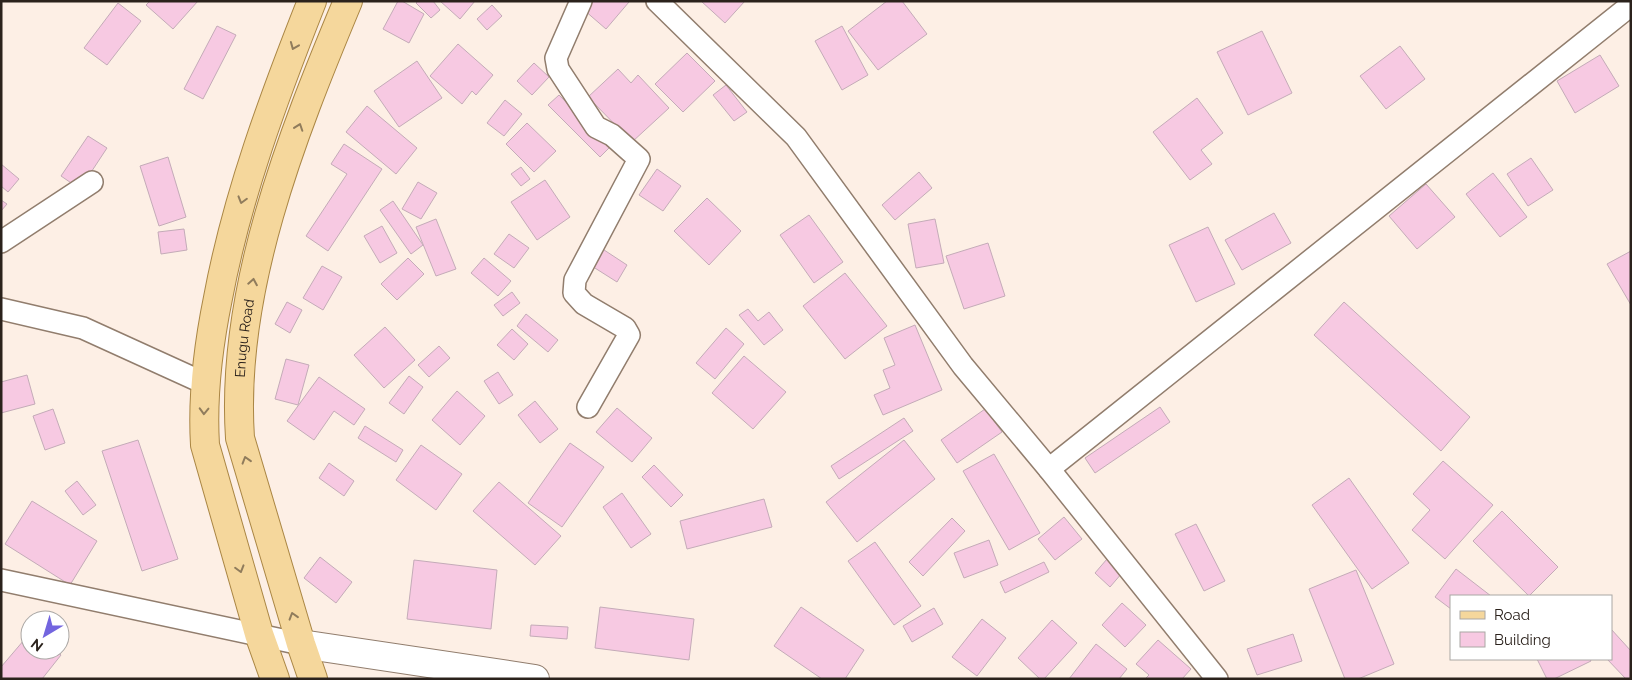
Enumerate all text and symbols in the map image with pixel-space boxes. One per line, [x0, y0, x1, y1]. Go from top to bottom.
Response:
one-way arrow [290, 42, 300, 50]
one-way arrow [293, 123, 303, 131]
one-way arrow [237, 196, 247, 204]
one-way arrow [248, 278, 258, 287]
street label: Enugu Road [232, 298, 257, 378]
one-way arrow [199, 408, 209, 415]
one-way arrow [242, 456, 252, 465]
one-way arrow [235, 564, 245, 572]
legend [1450, 595, 1612, 660]
text: Road [1494, 606, 1530, 624]
north arrow [20, 610, 70, 660]
one-way arrow [288, 612, 298, 620]
text: Building [1494, 631, 1551, 649]
text: N [28, 636, 46, 655]

